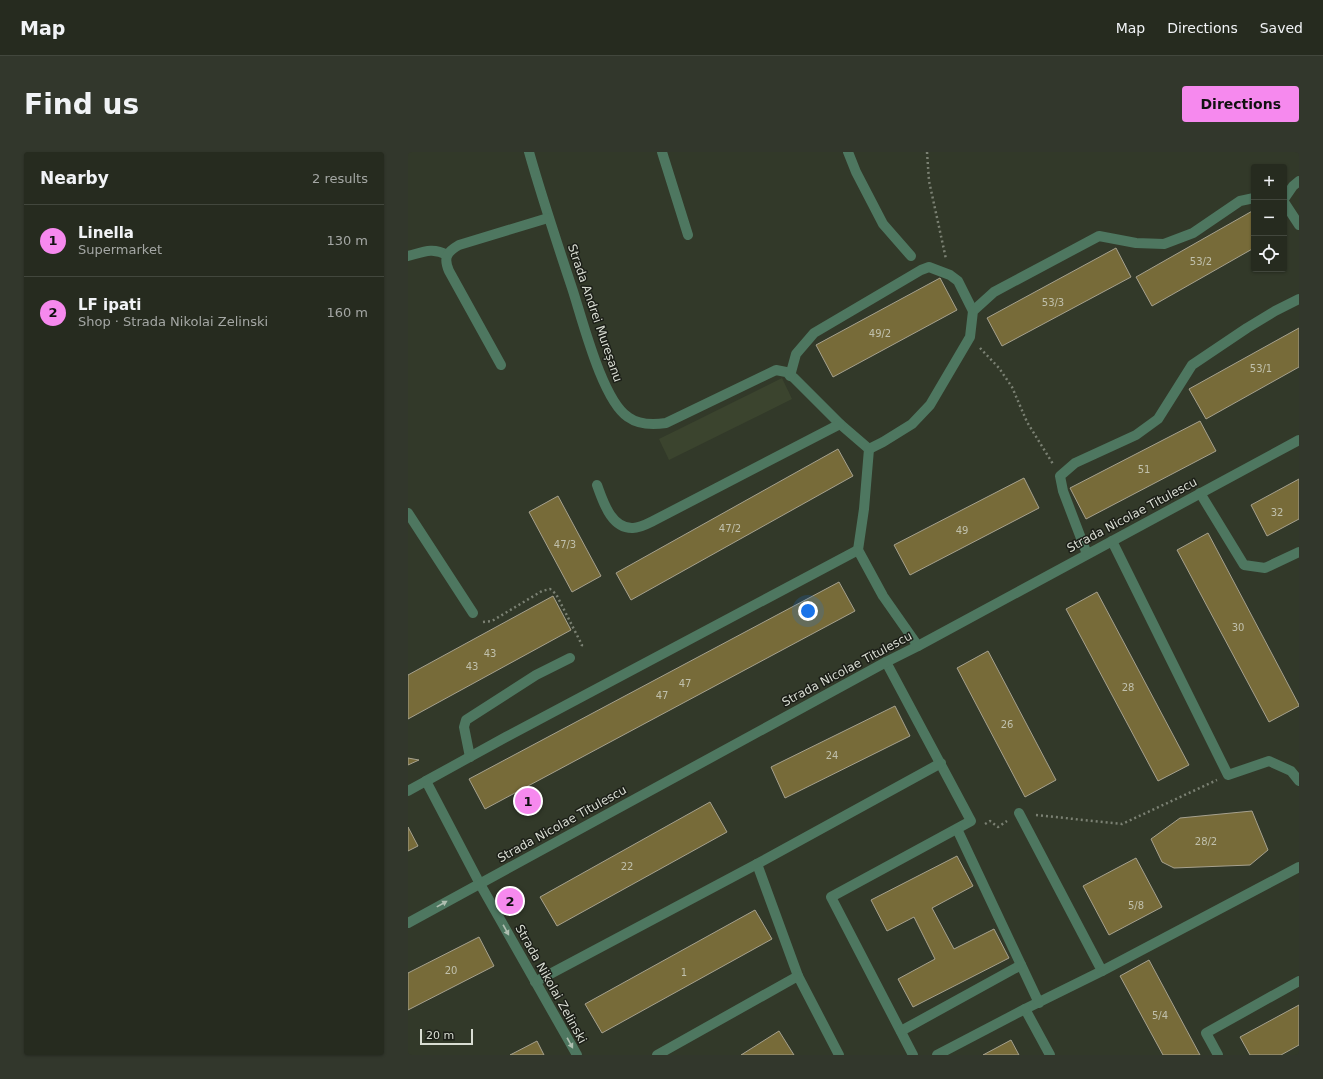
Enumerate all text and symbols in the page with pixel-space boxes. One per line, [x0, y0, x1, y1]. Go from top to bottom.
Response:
text: Map [20, 17, 65, 39]
text: Map [1116, 20, 1145, 36]
text: Directions [1167, 20, 1238, 36]
text: Saved [1260, 20, 1303, 36]
button: Directions [1182, 86, 1299, 122]
text: Find us [24, 88, 139, 121]
map controls [1251, 164, 1287, 272]
button: + [1251, 164, 1287, 200]
text: Nearby [40, 168, 109, 188]
text: 2 results [312, 171, 368, 186]
button: − [1251, 200, 1287, 236]
text: Linella [78, 224, 134, 242]
text: 1 [48, 233, 58, 248]
text: 130 m [326, 233, 368, 248]
button: locate [1251, 236, 1287, 272]
text: Supermarket [78, 242, 162, 257]
street label: Strada Andrei Mureșanu [565, 242, 625, 384]
house number: 53/2 [1190, 256, 1212, 267]
text: LF ipati [78, 296, 141, 314]
house number: 53/3 [1042, 297, 1064, 308]
text: 2 [48, 305, 58, 320]
text: 160 m [326, 305, 368, 320]
text: Shop · Strada Nikolai Zelinski [78, 314, 268, 329]
house number: 49/2 [869, 328, 891, 339]
house number: 53/1 [1250, 363, 1272, 374]
house number: 51 [1138, 464, 1150, 475]
street label: Strada Nicolae Titulescu [1065, 475, 1199, 555]
house number: 32 [1271, 507, 1283, 518]
house number: 47/2 [719, 523, 741, 534]
house number: 49 [956, 525, 968, 536]
house number: 47/3 [554, 539, 576, 550]
your location [798, 601, 818, 621]
house number: 30 [1232, 622, 1244, 633]
street label: Strada Nicolae Titulescu [780, 629, 914, 709]
house number: 43 [484, 648, 496, 659]
house number: 43 [466, 661, 478, 672]
house number: 47 [679, 678, 691, 689]
house number: 28 [1122, 682, 1134, 693]
house number: 47 [656, 690, 668, 701]
house number: 26 [1001, 719, 1013, 730]
house number: 24 [826, 750, 838, 761]
street label: Strada Nicolae Titulescu [495, 783, 629, 865]
pin: 1 [515, 786, 541, 816]
house number: 28/2 [1195, 836, 1217, 847]
house number: 22 [621, 861, 633, 872]
pin: 2 [497, 886, 523, 916]
house number: 5/8 [1128, 900, 1144, 911]
one-way arrow [436, 901, 448, 908]
street label: Strada Nikolai Zelinski [512, 922, 590, 1046]
one-way arrow [502, 924, 509, 936]
house number: 20 [445, 965, 457, 976]
house number: 1 [681, 967, 687, 978]
house number: 5/4 [1152, 1010, 1168, 1021]
scale bar [420, 1027, 473, 1046]
text: 20 m [426, 1029, 454, 1042]
one-way arrow [566, 1037, 573, 1049]

